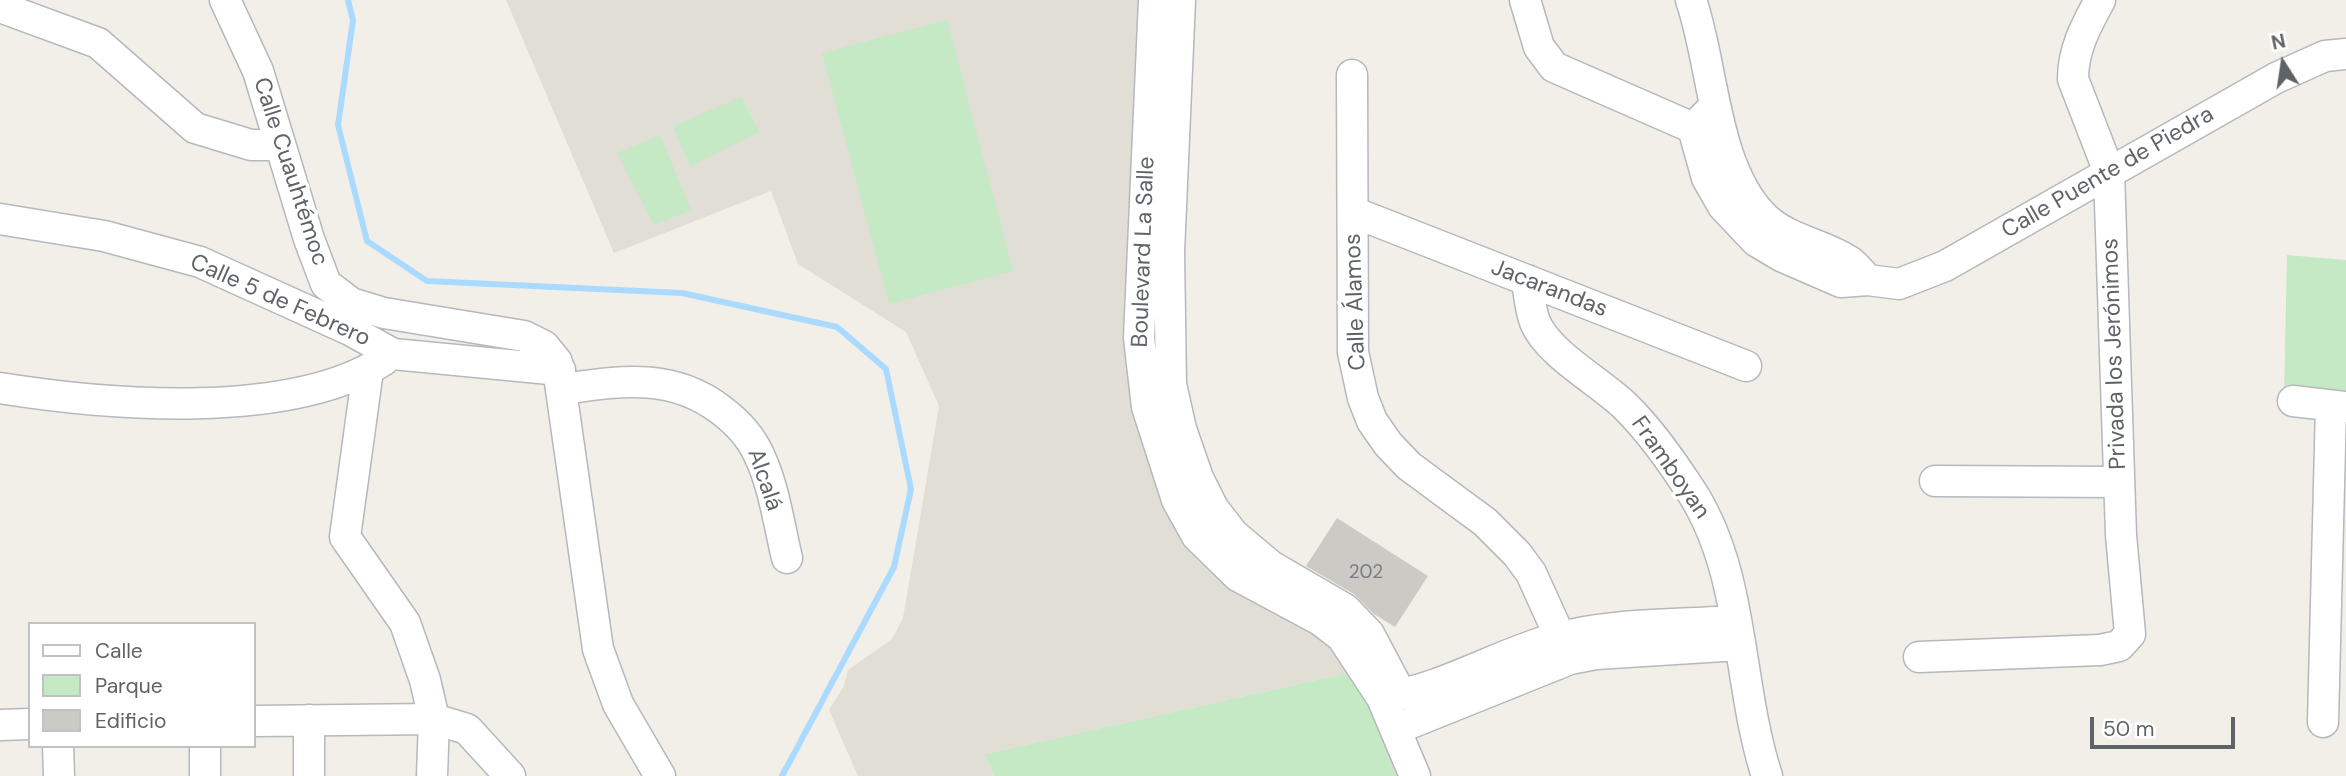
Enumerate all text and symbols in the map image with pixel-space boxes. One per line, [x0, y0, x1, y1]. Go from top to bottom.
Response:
north arrow [2248, 28, 2318, 98]
text: N [2269, 28, 2288, 56]
street label: Calle Cuauhtémoc [247, 74, 333, 270]
street label: Calle Puente de Piedra [1997, 101, 2219, 245]
street label: Boulevard La Salle [1127, 156, 1161, 348]
street label: Calle Álamos [1340, 233, 1372, 371]
street label: Privada los Jerónimos [2097, 238, 2133, 470]
street label: Calle 5 de Febrero [186, 249, 374, 353]
street label: Jacarandas [1487, 254, 1611, 324]
street label: Framboyan [1625, 411, 1715, 525]
street label: Alcalá [741, 445, 787, 515]
house number: 202 [1349, 562, 1383, 584]
legend [28, 622, 256, 748]
text: Calle [95, 637, 143, 665]
text: Parque [95, 672, 163, 700]
scale bar [2094, 702, 2239, 746]
text: Edificio [95, 707, 166, 735]
text: 50 m [2103, 715, 2154, 743]

